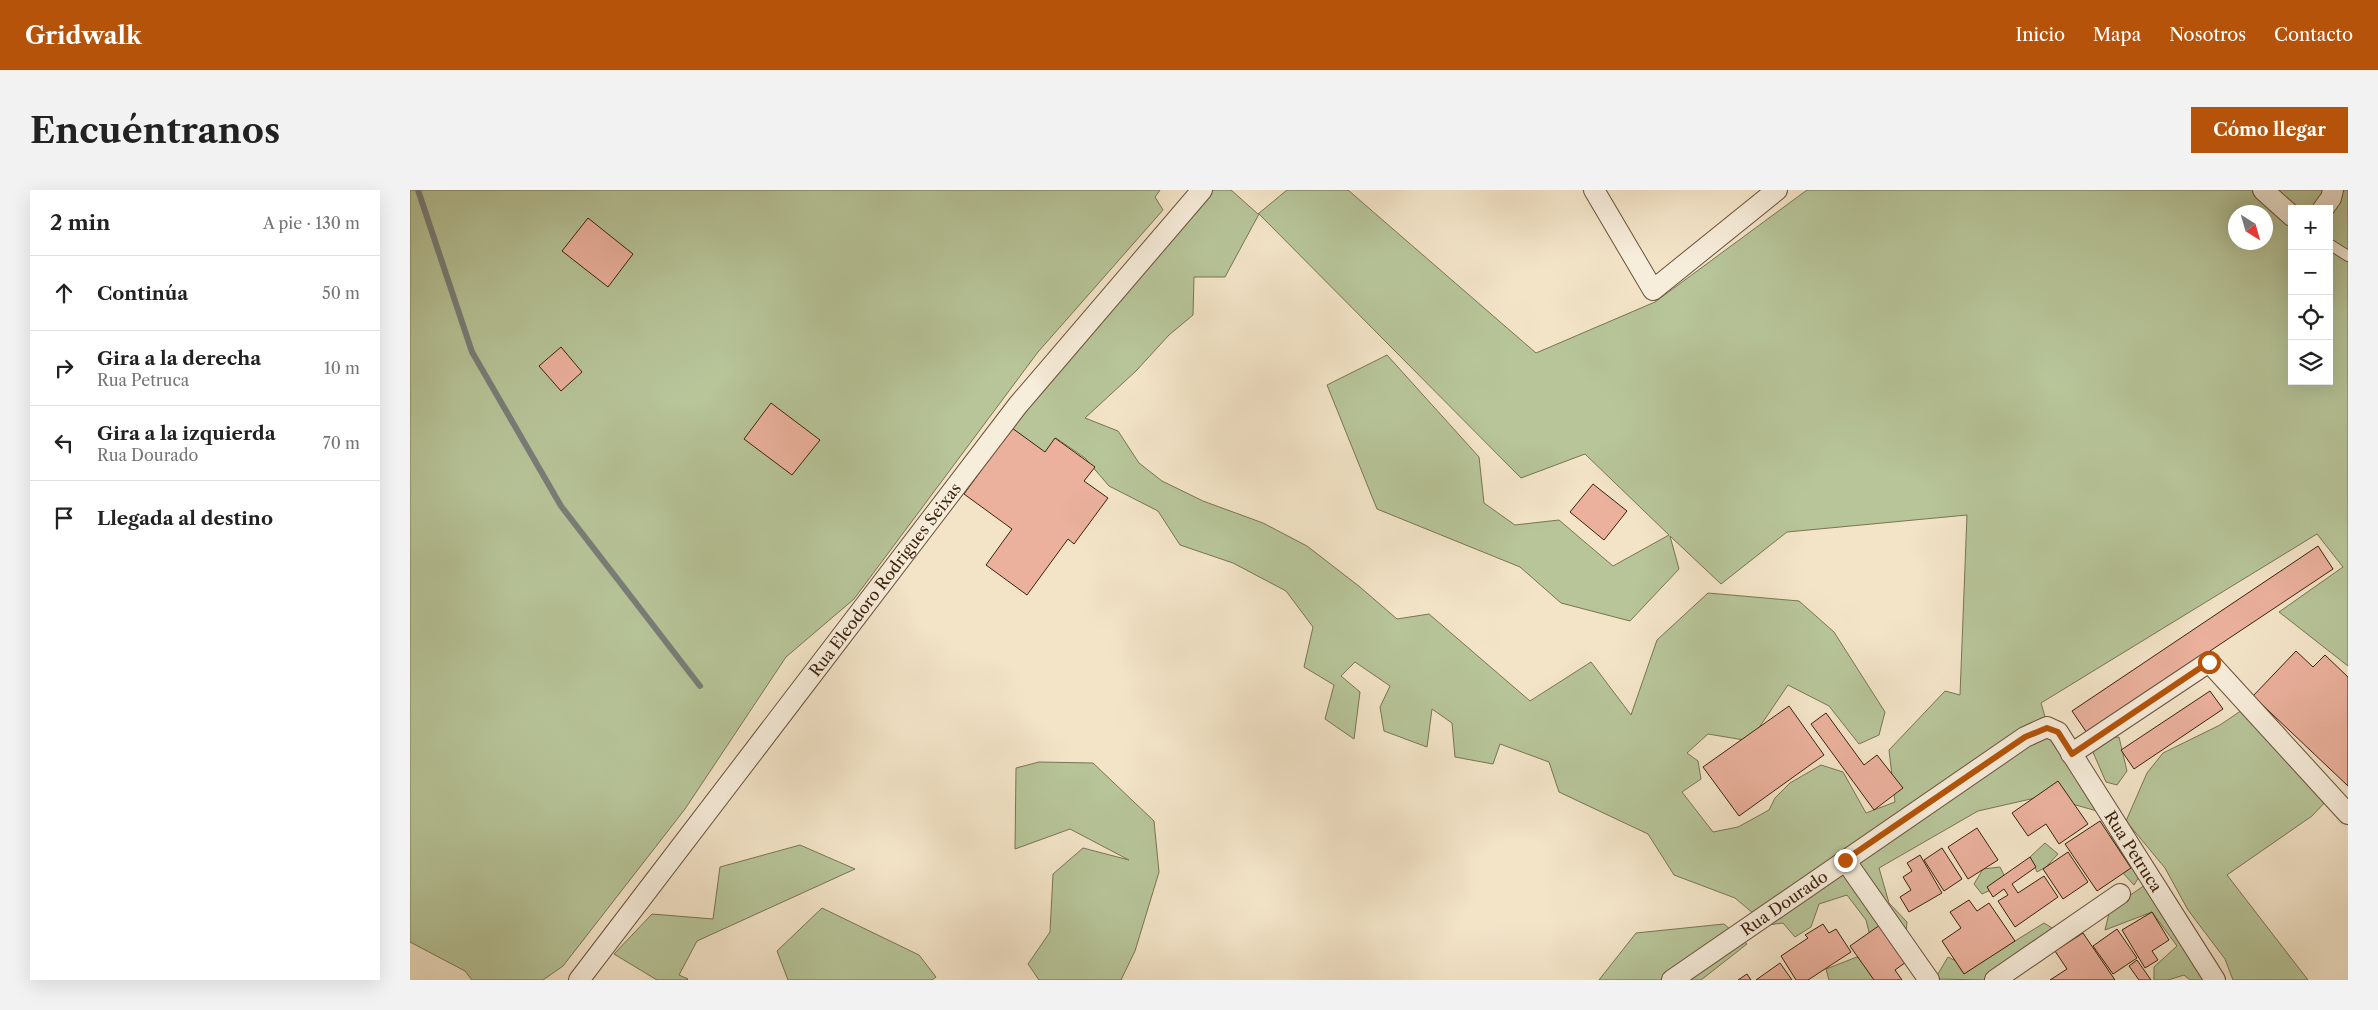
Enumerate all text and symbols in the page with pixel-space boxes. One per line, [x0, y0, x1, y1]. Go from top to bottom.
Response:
text: Gridwalk [25, 21, 142, 50]
text: Inicio [2016, 24, 2065, 46]
text: Mapa [2093, 24, 2141, 46]
text: Nosotros [2169, 24, 2246, 46]
text: Contacto [2274, 24, 2353, 46]
button: Cómo llegar [2191, 107, 2348, 153]
text: Encuéntranos [30, 109, 280, 152]
north arrow [2228, 205, 2273, 250]
map controls [2288, 205, 2333, 385]
button: + [2288, 205, 2333, 250]
text: 2 min [50, 210, 110, 235]
text: A pie · 130 m [263, 213, 360, 233]
button: − [2288, 250, 2333, 295]
icon: ahead [50, 279, 78, 307]
text: Continúa [97, 282, 188, 305]
text: 50 m [322, 283, 360, 303]
button: locate [2288, 295, 2333, 340]
button: layers [2288, 340, 2333, 385]
text: Gira a la derecha [97, 347, 261, 370]
icon: right [50, 354, 78, 382]
text: 10 m [324, 358, 360, 378]
text: Rua Petruca [97, 370, 189, 390]
text: Gira a la izquierda [97, 422, 276, 445]
icon: left [50, 429, 78, 457]
text: 70 m [323, 433, 360, 453]
text: Rua Dourado [97, 445, 198, 465]
street label: Rua Eleodoro Rodrigues Seixas [805, 479, 965, 680]
icon: arrive [50, 504, 78, 532]
text: Llegada al destino [97, 507, 273, 530]
route start [2198, 651, 2221, 674]
street label: Rua Petruca [2100, 807, 2167, 896]
route end [1834, 849, 1857, 872]
street label: Rua Dourado [1737, 866, 1832, 940]

